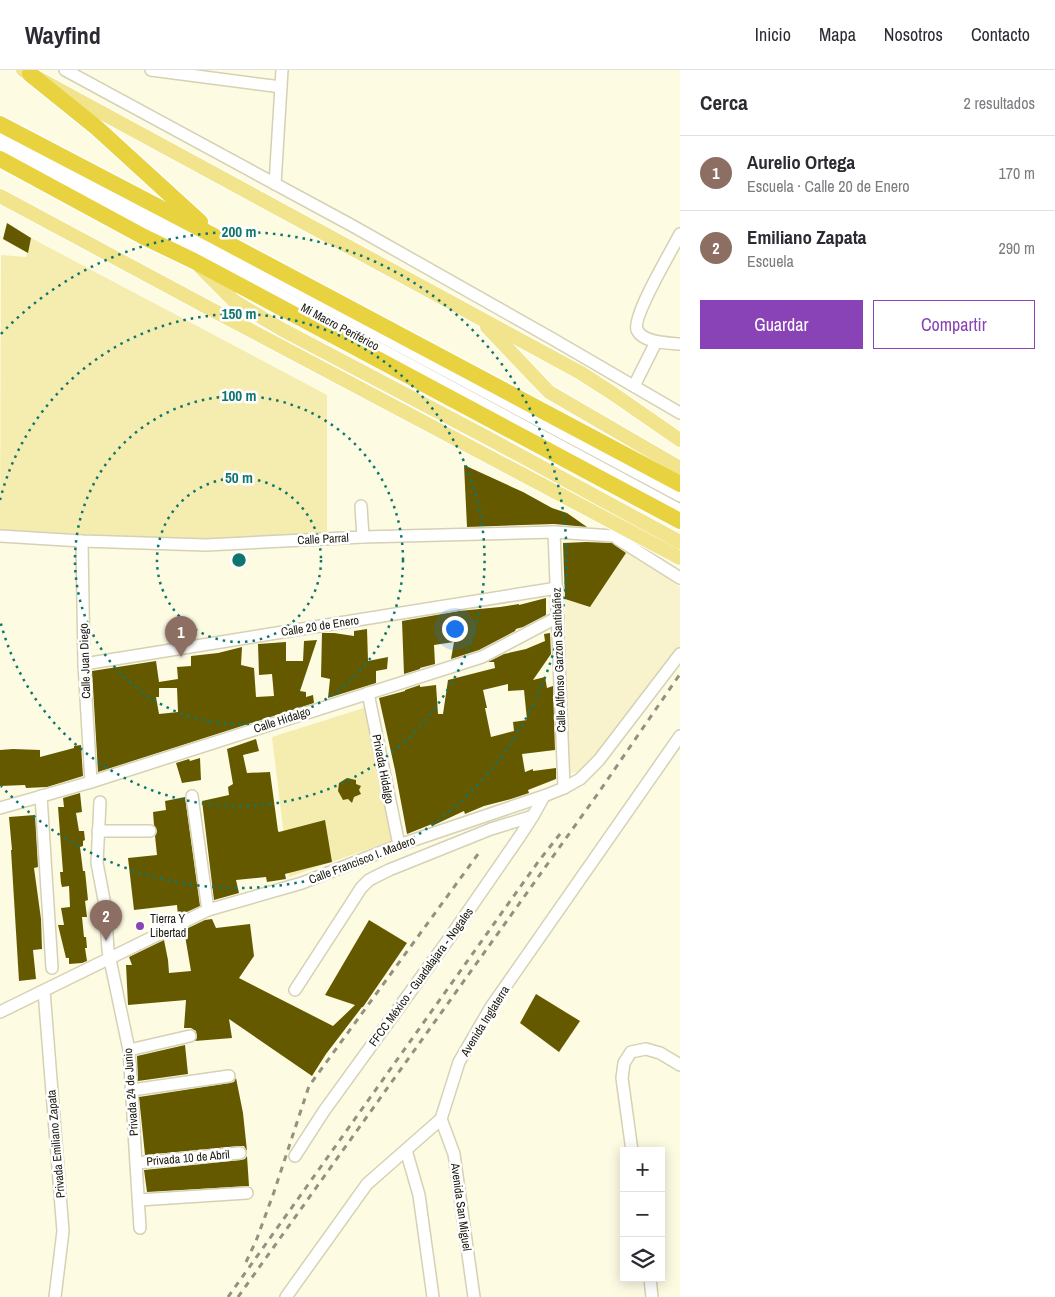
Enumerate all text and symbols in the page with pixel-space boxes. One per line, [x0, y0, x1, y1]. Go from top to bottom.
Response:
text: Wayfind [25, 19, 101, 51]
text: Inicio [755, 22, 791, 47]
text: Mapa [819, 22, 856, 47]
text: Nosotros [884, 22, 943, 47]
text: Contacto [971, 22, 1030, 47]
text: Cerca [700, 88, 748, 117]
text: 2 resultados [964, 92, 1035, 114]
text: Aurelio Ortega [747, 149, 855, 175]
text: 1 [712, 162, 720, 184]
text: 170 m [999, 162, 1035, 184]
text: Escuela · Calle 20 de Enero [747, 175, 910, 197]
text: 200 m [222, 221, 256, 242]
text: Emiliano Zapata [747, 224, 867, 250]
text: 2 [712, 237, 720, 259]
text: 290 m [999, 237, 1035, 259]
text: Escuela [747, 250, 794, 272]
street label: Mi Macro Periférico [298, 300, 382, 354]
button: Guardar [700, 300, 863, 349]
button: Compartir [873, 300, 1035, 349]
text: 150 m [222, 303, 256, 324]
text: 100 m [222, 385, 256, 406]
text: 50 m [225, 467, 253, 488]
street label: Calle Parral [297, 530, 349, 548]
centre of rings [230, 551, 248, 569]
street label: Calle Alfonso Garzon Santibáñez [548, 587, 570, 733]
street label: Calle 20 de Enero [280, 612, 360, 640]
pin: 1 [165, 616, 197, 657]
your location [442, 616, 468, 642]
street label: Calle Juan Diego [76, 623, 94, 699]
street label: Calle Hidalgo [251, 703, 313, 737]
street label: Privada Hidalgo [368, 733, 398, 805]
street label: Calle Francisco I. Madero [307, 832, 417, 888]
pin: 2 [90, 900, 122, 941]
street label: FFCC México - Guadalajara - Nogales [365, 904, 477, 1050]
place label: Tierra Y Libertad [150, 911, 186, 941]
marker: Tierra Y Libertad [134, 920, 146, 932]
street label: Avenida Inglaterra [456, 982, 513, 1060]
street label: Privada 24 de Junio [120, 1048, 142, 1136]
street label: Privada Emiliano Zapata [43, 1089, 69, 1199]
street label: Privada 10 de Abril [146, 1146, 230, 1170]
map controls [620, 1147, 665, 1282]
button: + [620, 1147, 665, 1192]
street label: Avenida San Miguel [447, 1161, 475, 1252]
button: − [620, 1192, 665, 1237]
button: layers [620, 1237, 665, 1282]

